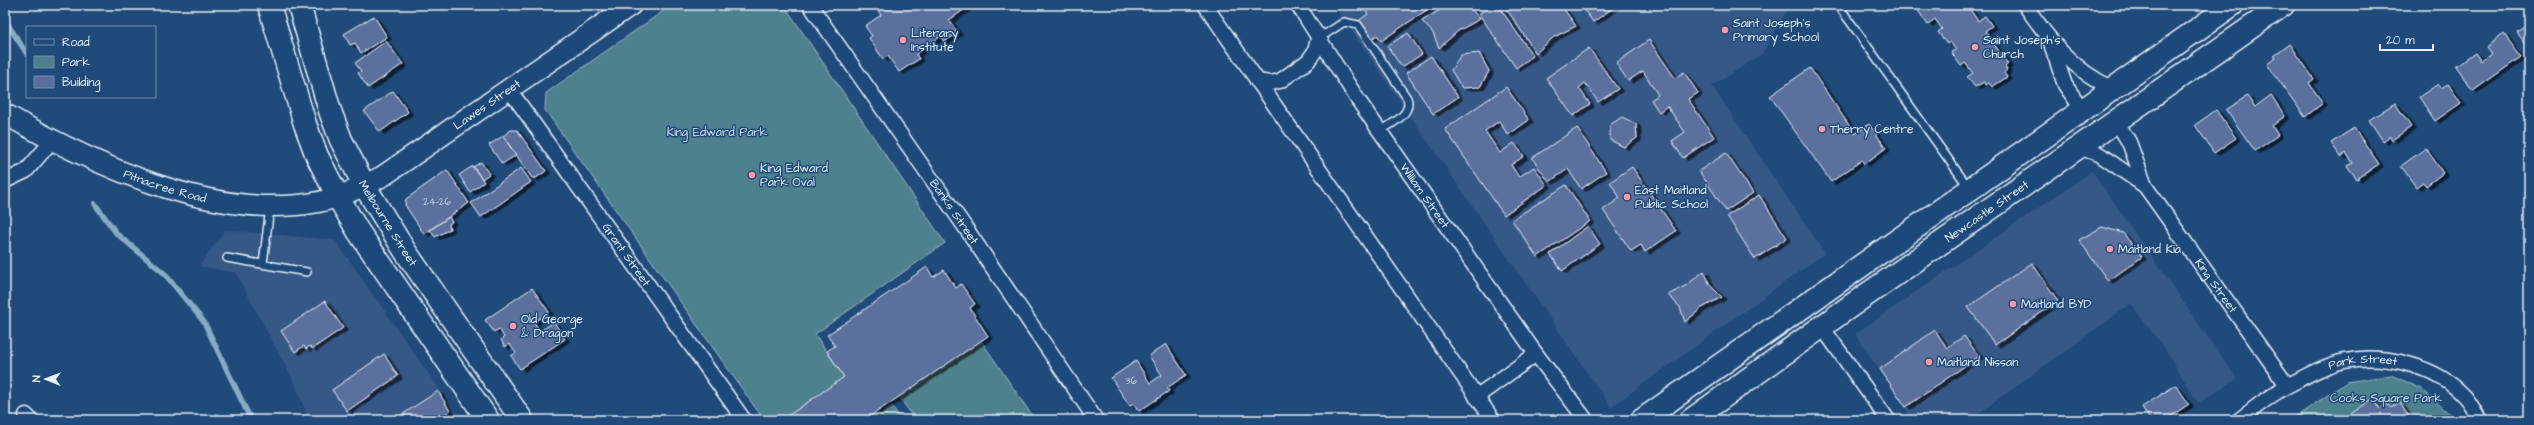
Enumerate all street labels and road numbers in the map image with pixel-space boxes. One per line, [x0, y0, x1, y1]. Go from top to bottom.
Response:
street label: Lawes Street [450, 75, 524, 134]
street label: William Street [1396, 160, 1453, 232]
street label: Pitnacree Road [121, 165, 208, 207]
street label: Banks Street [925, 176, 982, 248]
street label: Newcastle Street [1942, 176, 2032, 247]
street label: Melbourne Street [354, 177, 421, 270]
street label: Grant Street [598, 220, 654, 290]
street label: King Street [2190, 255, 2241, 317]
street label: Park Street [2326, 351, 2399, 374]

